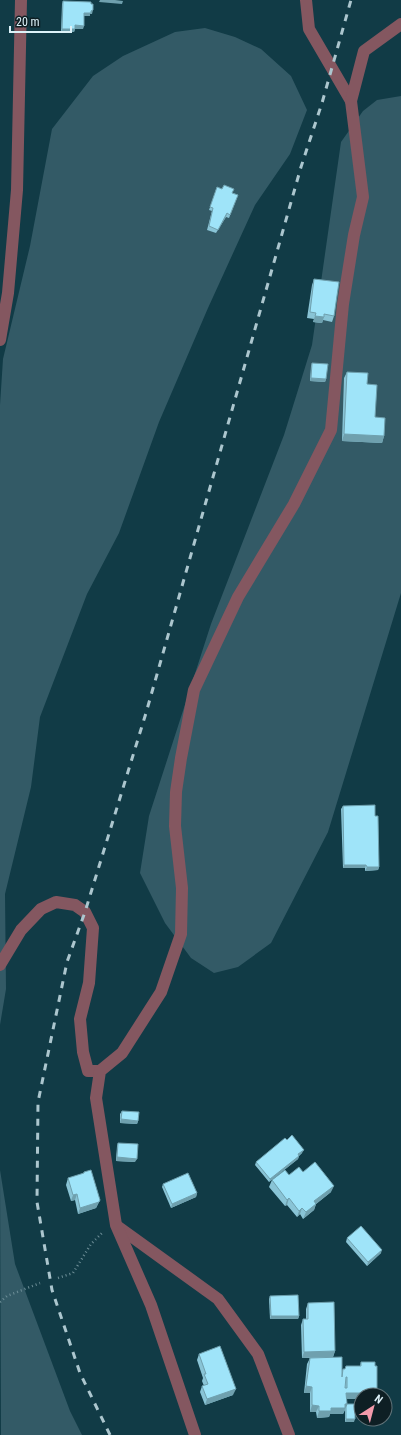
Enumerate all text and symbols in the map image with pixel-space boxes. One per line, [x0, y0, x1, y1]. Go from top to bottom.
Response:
scale bar [10, 8, 71, 34]
text: 20 m [16, 15, 40, 29]
north arrow [353, 1387, 393, 1427]
text: N [372, 1392, 385, 1407]

